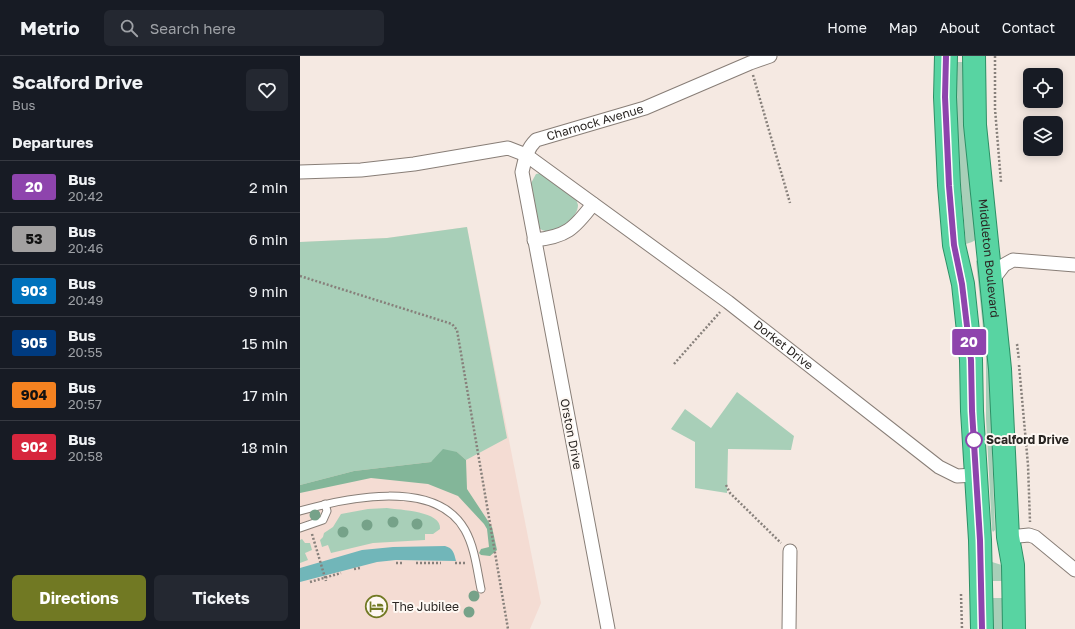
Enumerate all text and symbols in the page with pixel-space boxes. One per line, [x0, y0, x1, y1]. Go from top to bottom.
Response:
search box [104, 10, 384, 46]
text: Metrio [20, 16, 80, 39]
icon: search [118, 17, 140, 39]
text: Search here [150, 19, 236, 37]
text: Home [827, 19, 867, 36]
text: Map [889, 19, 917, 36]
text: About [939, 19, 980, 36]
text: Contact [1002, 19, 1055, 36]
map controls [1023, 68, 1063, 156]
button: locate [1023, 68, 1063, 108]
button: heart [246, 69, 288, 111]
text: Scalford Drive [12, 70, 143, 93]
text: Bus [12, 97, 35, 113]
street label: Charnock Avenue [545, 101, 645, 144]
button: layers [1023, 116, 1063, 156]
text: Departures [12, 133, 93, 151]
text: Bus [68, 170, 96, 188]
text: 20 [25, 178, 43, 195]
text: 2 min [249, 178, 288, 196]
text: 20:42 [68, 188, 103, 204]
street label: Middleton Boulevard [976, 198, 1003, 318]
text: Bus [68, 222, 96, 240]
text: 53 [25, 230, 43, 247]
text: 6 min [249, 230, 288, 248]
text: 20:46 [68, 240, 103, 256]
text: Bus [68, 274, 96, 292]
text: 903 [21, 282, 47, 299]
text: 9 min [249, 282, 288, 300]
text: 20:49 [68, 292, 103, 308]
street label: Dorket Drive [751, 317, 816, 373]
text: Bus [68, 326, 96, 344]
line badge: 20 [951, 329, 987, 355]
text: 20 [960, 333, 978, 350]
text: 905 [21, 334, 47, 351]
text: 15 min [242, 334, 288, 352]
text: 20:55 [68, 344, 103, 360]
text: Bus [68, 378, 96, 396]
text: 904 [21, 386, 47, 403]
text: 17 min [243, 386, 288, 404]
text: 20:57 [68, 396, 102, 412]
street label: Orston Drive [557, 397, 586, 471]
text: Bus [68, 430, 96, 448]
marker: Scalford Drive [965, 431, 983, 449]
place label: Scalford Drive [986, 432, 1069, 447]
text: 902 [21, 438, 47, 455]
text: 18 min [241, 438, 288, 456]
text: 20:58 [68, 448, 103, 464]
button: Directions [12, 575, 146, 621]
button: Tickets [154, 575, 288, 621]
hotel icon: The Jubilee [364, 594, 390, 620]
place label: The Jubilee [392, 599, 459, 614]

